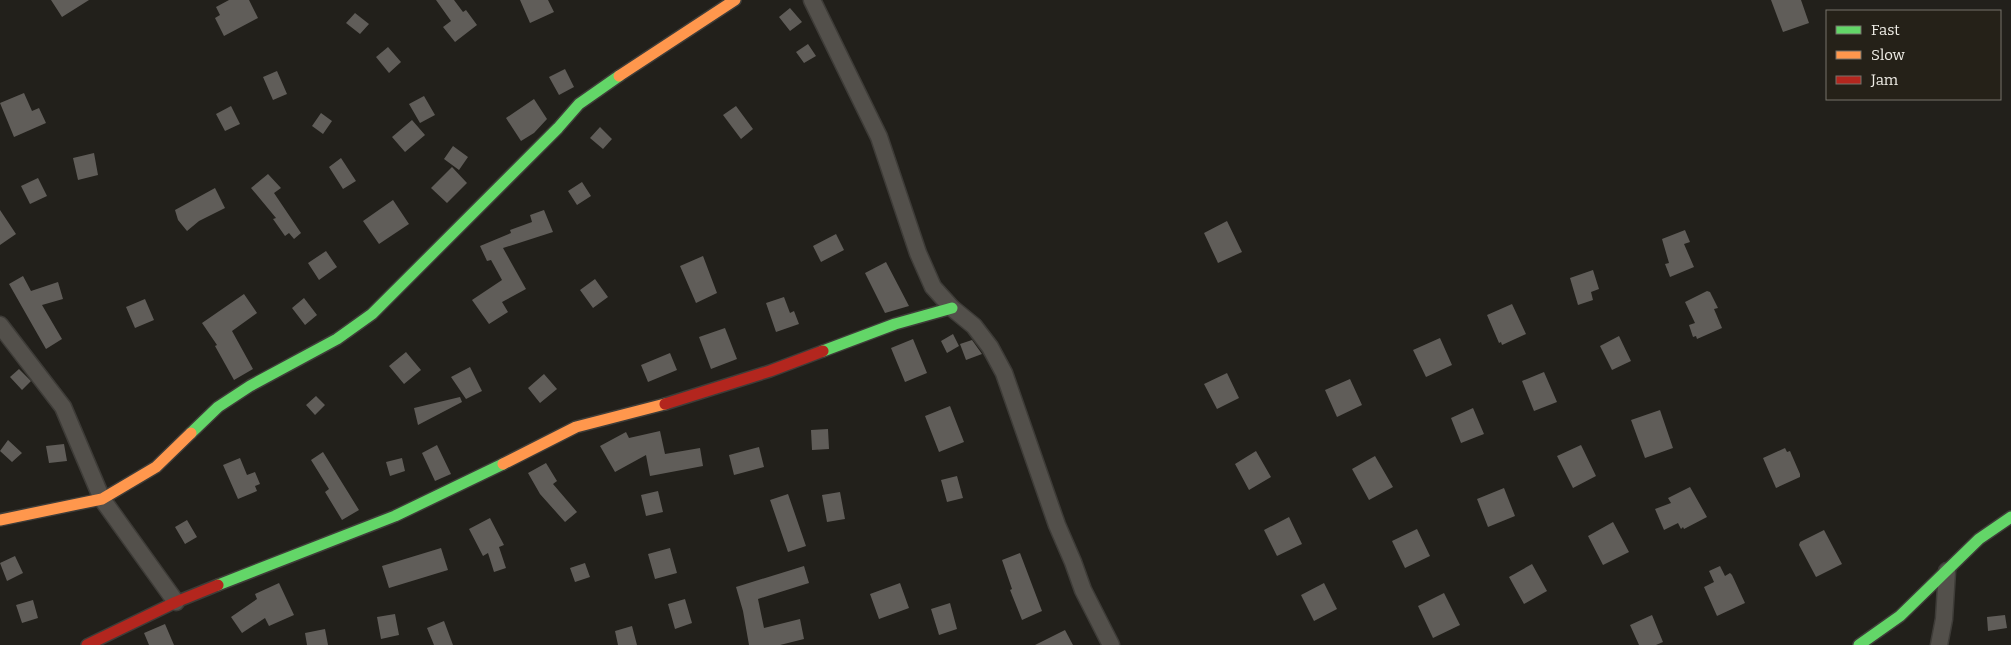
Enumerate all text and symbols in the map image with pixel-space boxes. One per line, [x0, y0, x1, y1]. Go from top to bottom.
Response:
legend [1826, 10, 2001, 100]
text: Fast [1871, 21, 1900, 39]
text: Slow [1871, 46, 1906, 64]
text: Jam [1870, 71, 1899, 89]

